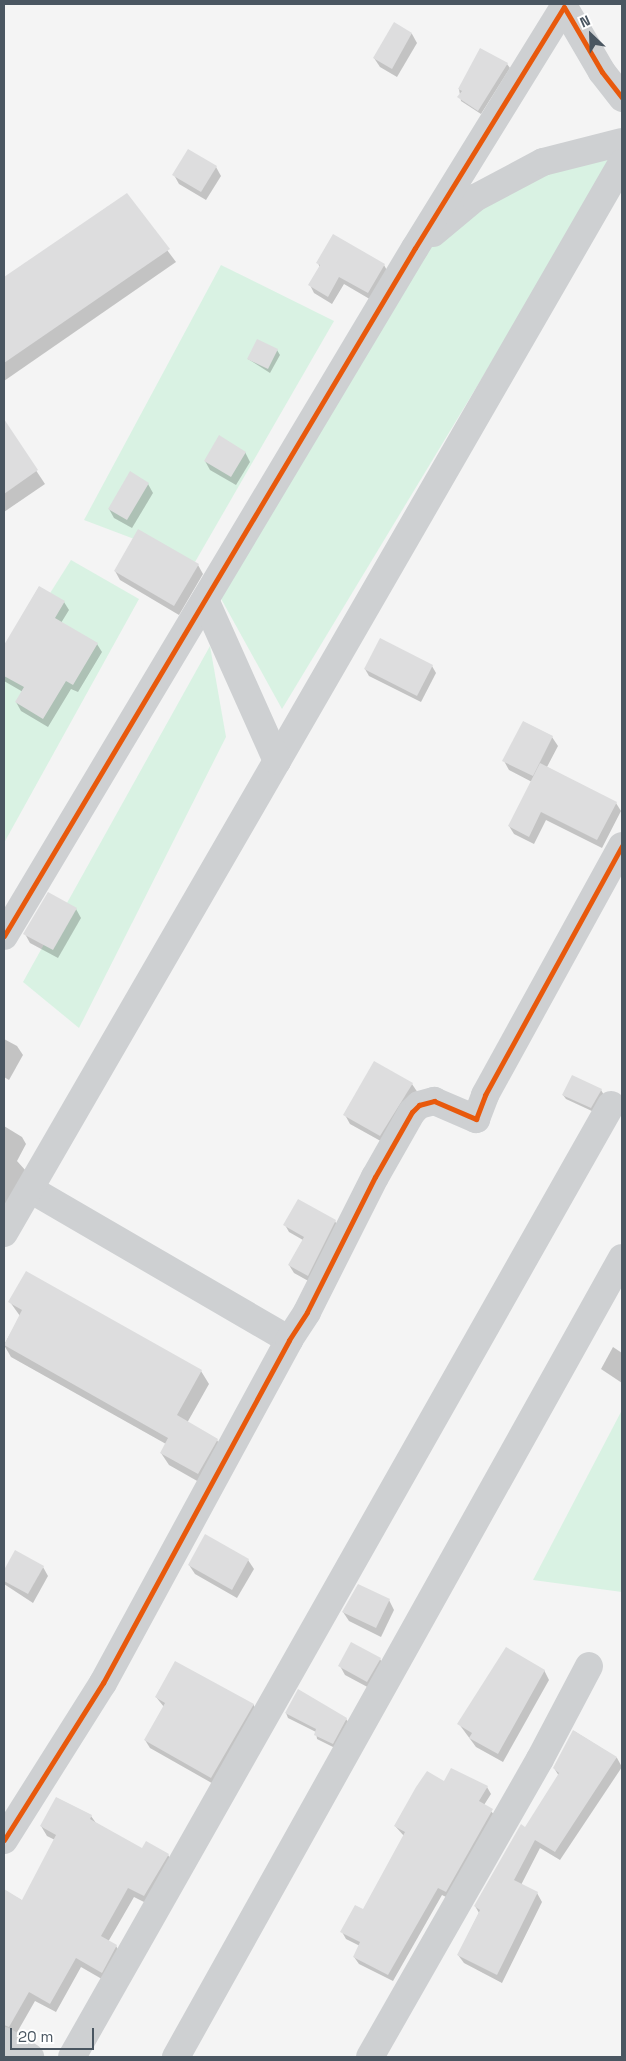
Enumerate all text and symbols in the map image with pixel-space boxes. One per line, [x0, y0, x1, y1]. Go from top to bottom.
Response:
north arrow [566, 10, 616, 60]
text: N [577, 11, 593, 31]
scale bar [12, 2018, 96, 2050]
text: 20 m [18, 2027, 53, 2046]

